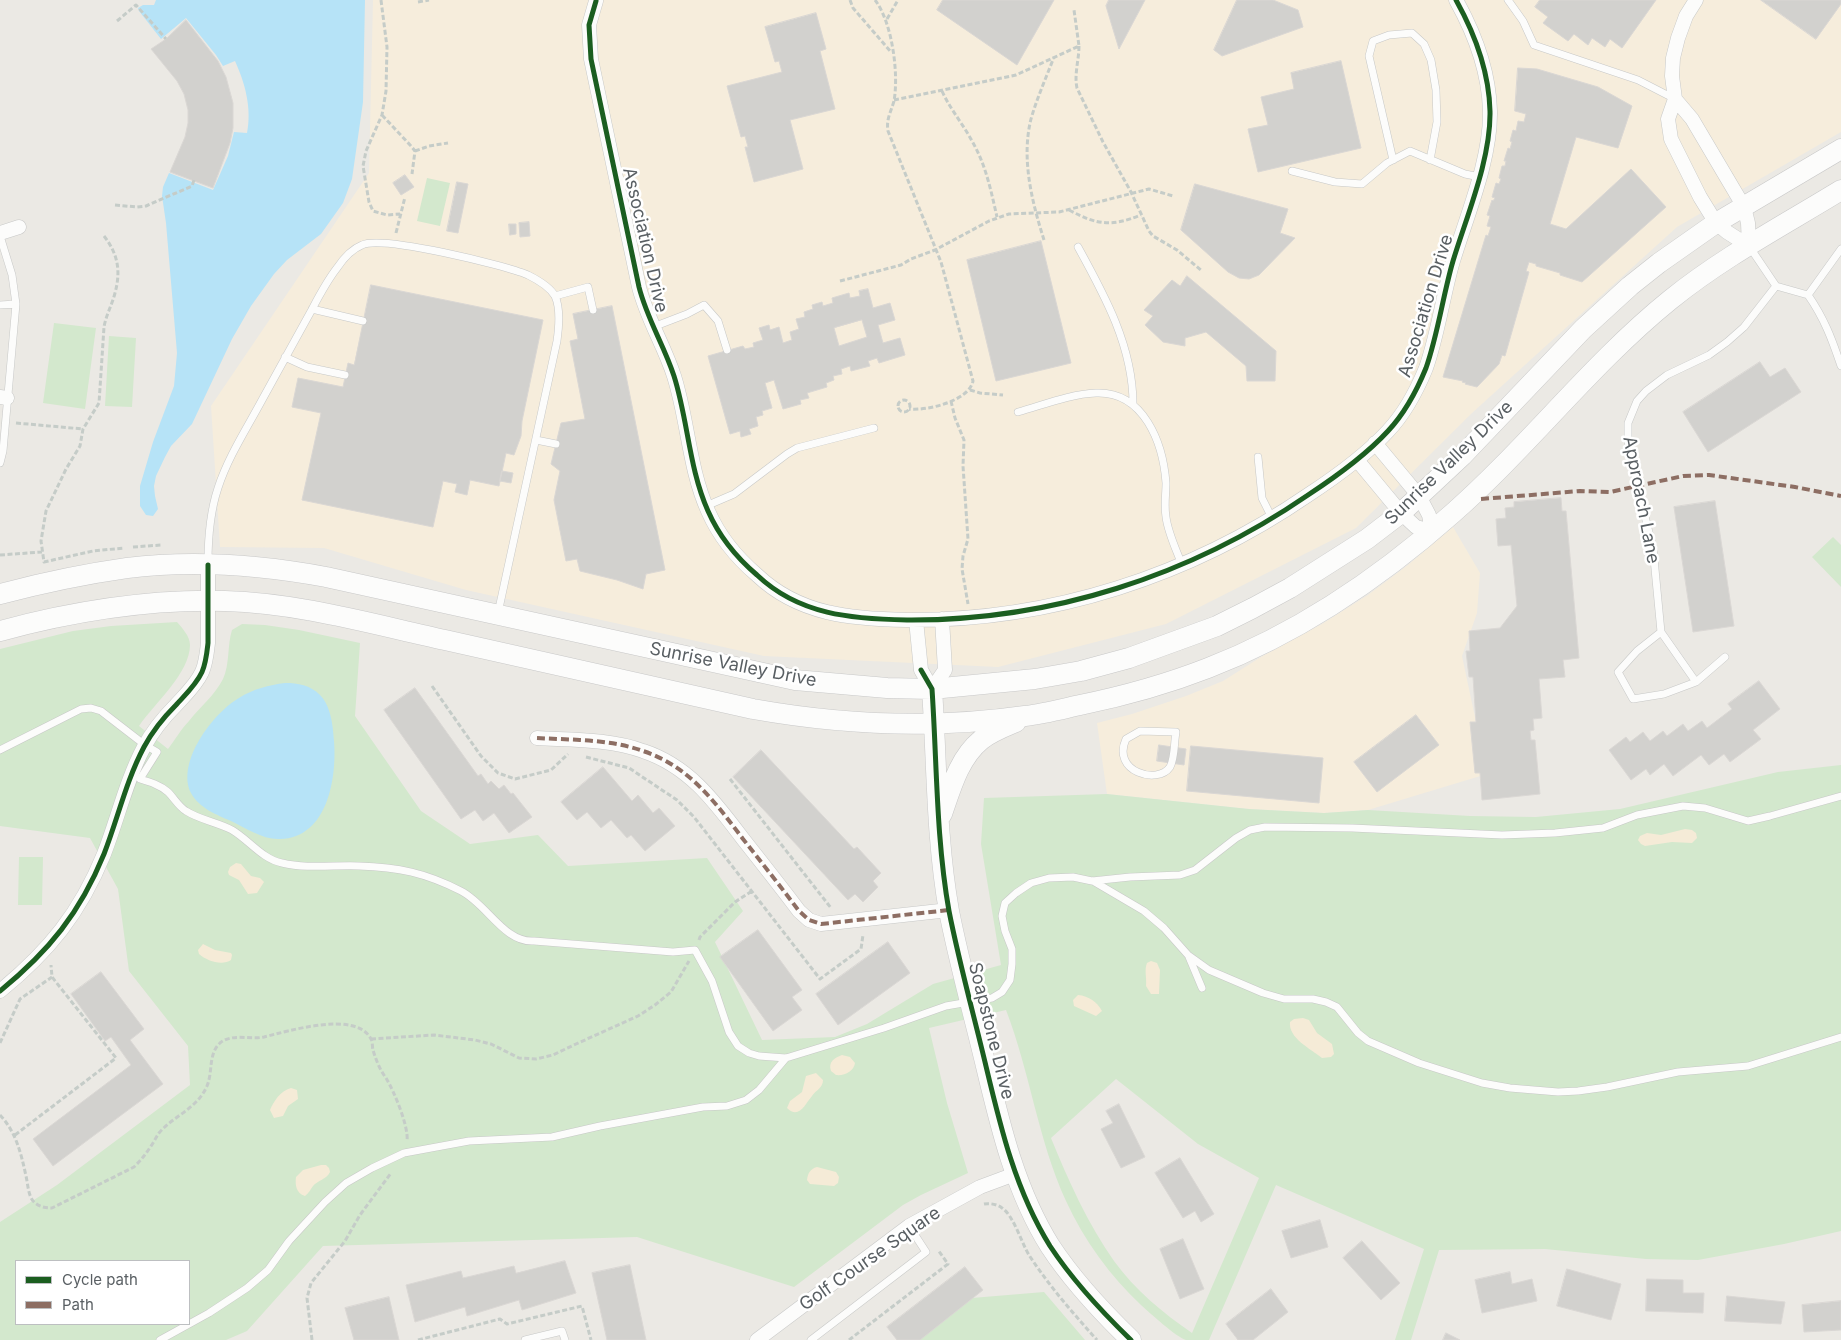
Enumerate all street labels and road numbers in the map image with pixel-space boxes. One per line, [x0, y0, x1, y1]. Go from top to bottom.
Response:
street label: Association Drive [618, 165, 672, 315]
street label: Association Drive [1394, 232, 1458, 380]
street label: Sunrise Valley Drive [1380, 396, 1518, 530]
street label: Approach Lane [1618, 434, 1664, 566]
street label: Sunrise Valley Drive [648, 638, 818, 692]
street label: Soapstone Drive [964, 960, 1018, 1102]
street label: Golf Course Square [795, 1202, 945, 1316]

